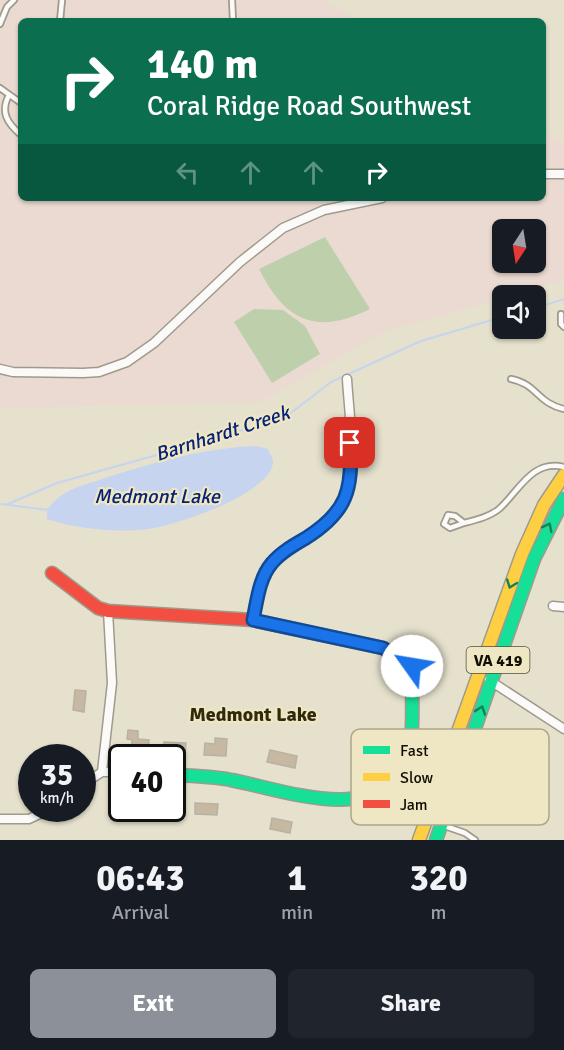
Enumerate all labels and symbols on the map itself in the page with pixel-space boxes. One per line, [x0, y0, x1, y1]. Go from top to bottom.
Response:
north arrow [492, 219, 546, 273]
water label: Barnhardt Creek [152, 399, 294, 467]
pin [324, 417, 375, 468]
water label: Medmont Lake [94, 484, 221, 509]
one-way arrow [541, 523, 553, 534]
one-way arrow [506, 577, 518, 588]
position arrow [380, 634, 444, 698]
road number: VA 419 [466, 647, 530, 673]
district label: Medmont Lake [189, 702, 317, 727]
one-way arrow [474, 705, 487, 716]
legend [351, 729, 549, 825]
text: Fast [400, 741, 429, 761]
speed limit sign: 40 [108, 744, 186, 822]
text: Slow [400, 768, 434, 788]
text: Jam [400, 795, 428, 815]

